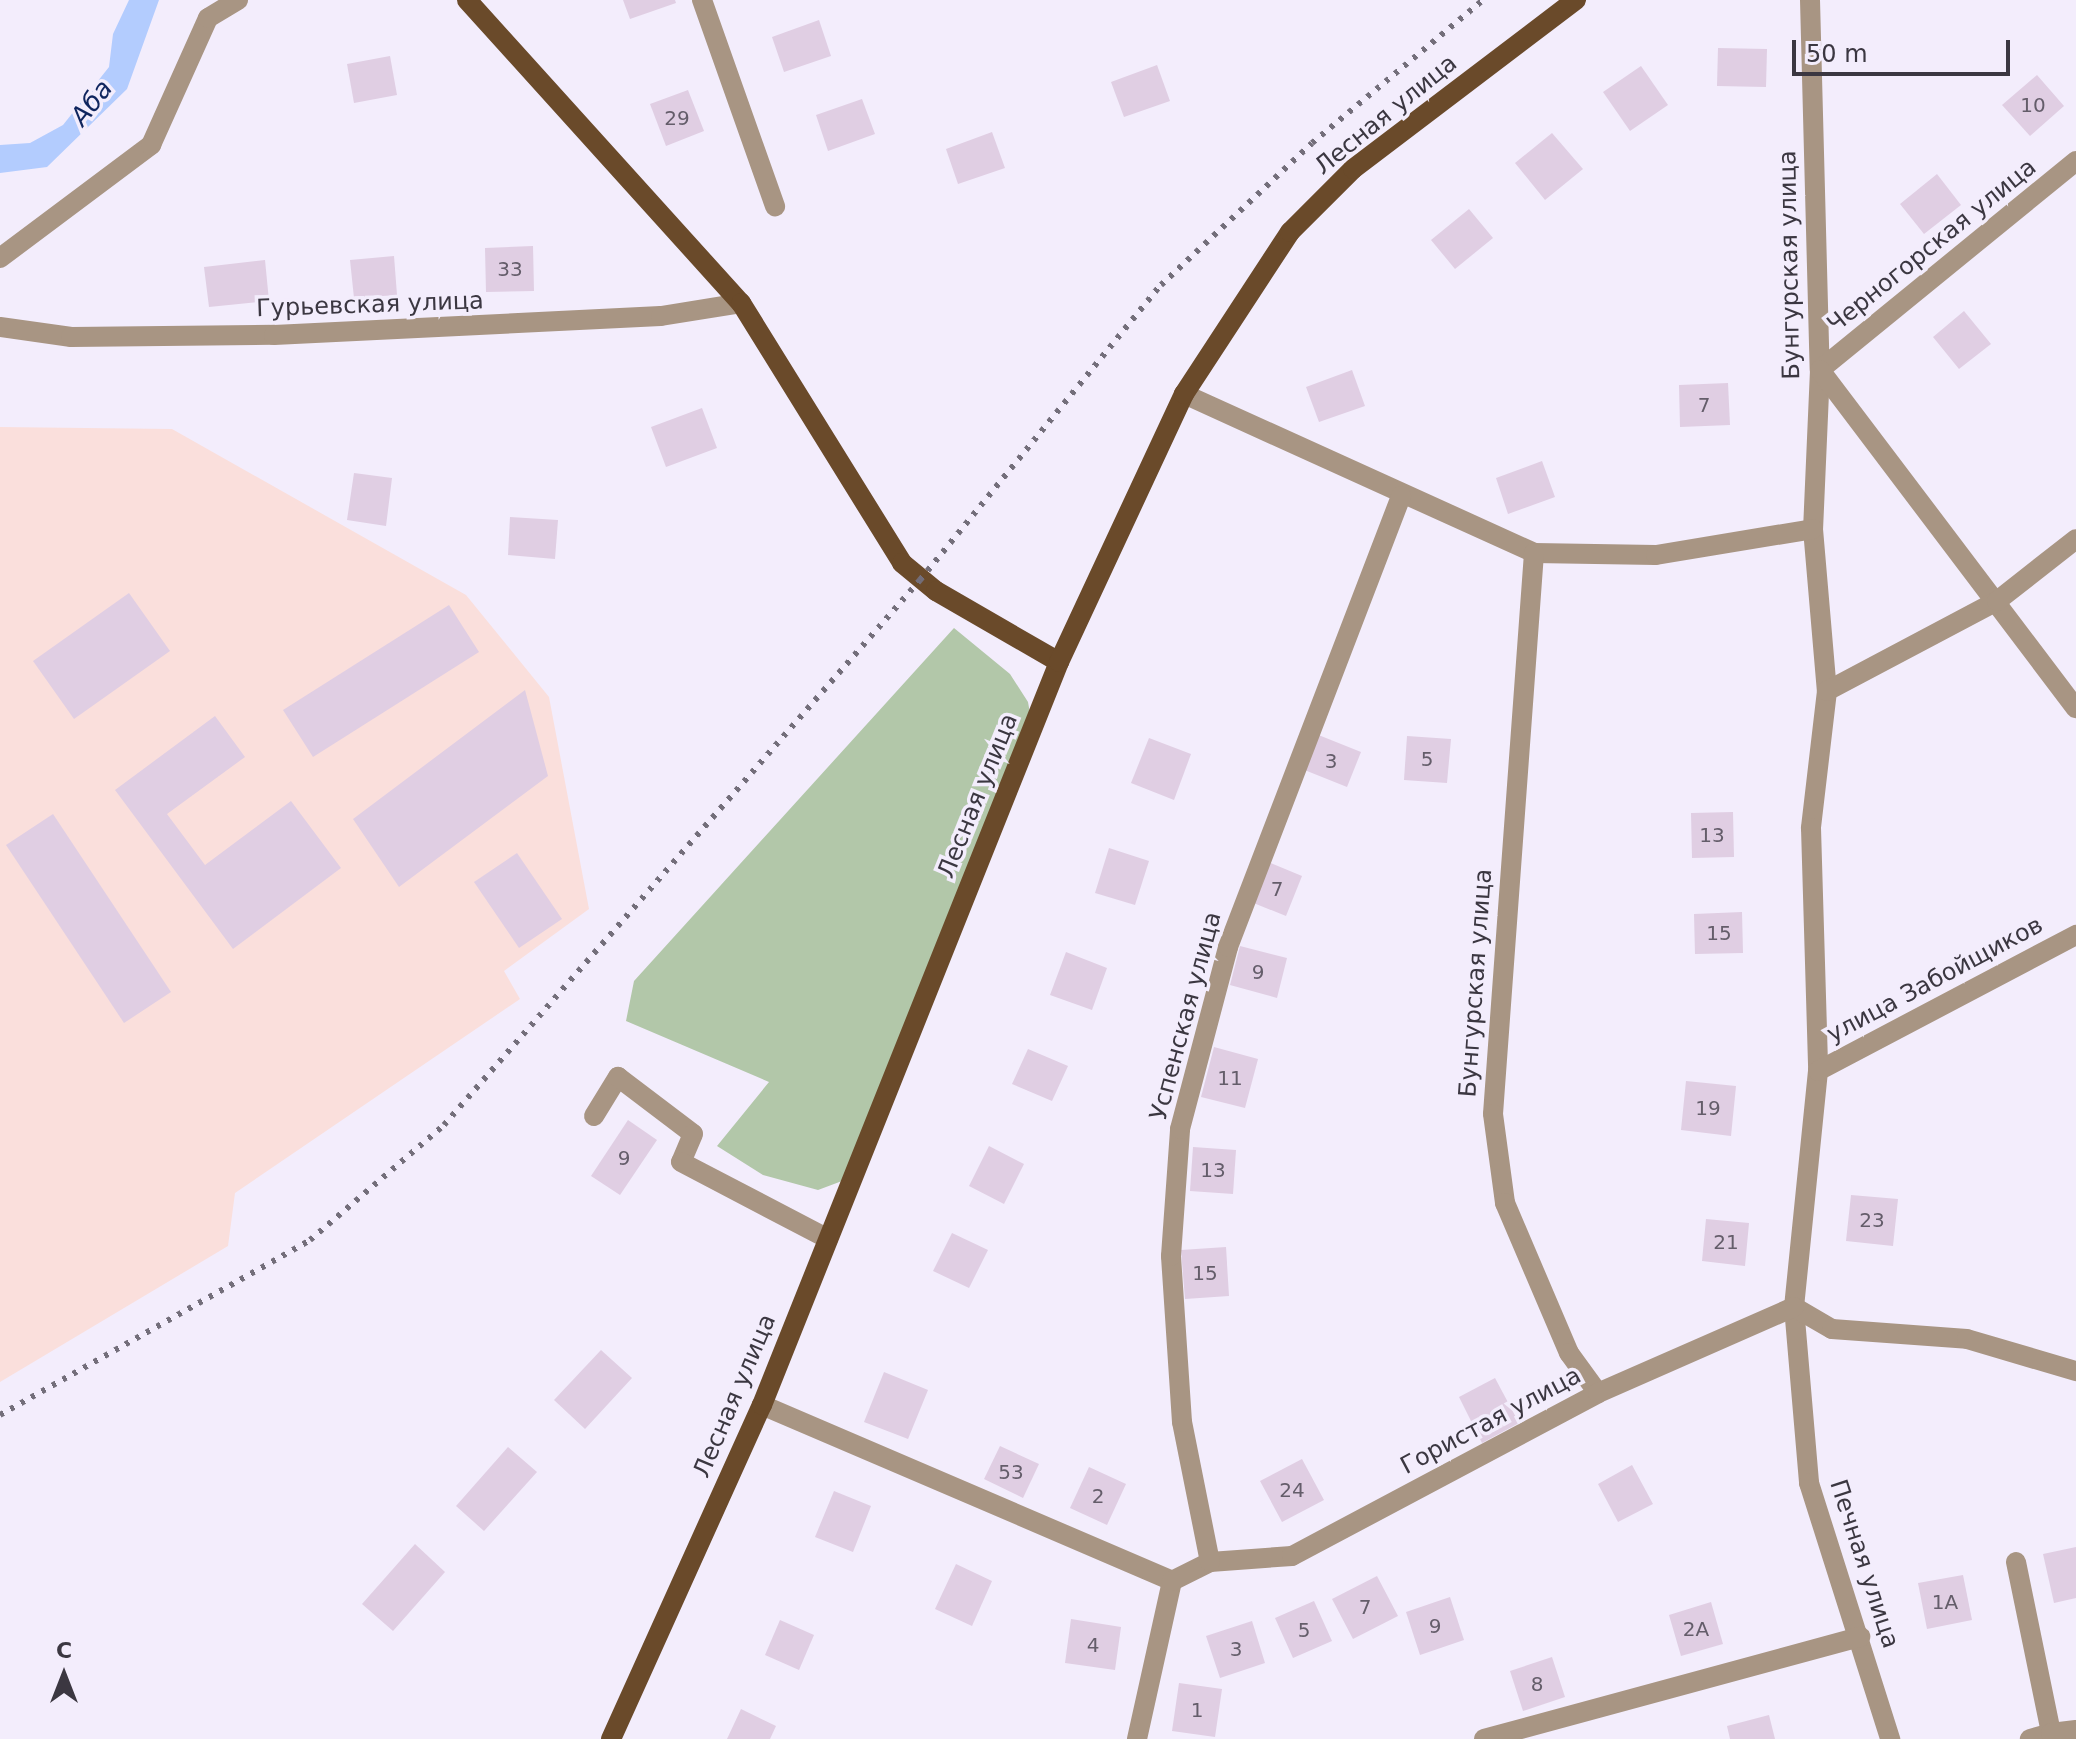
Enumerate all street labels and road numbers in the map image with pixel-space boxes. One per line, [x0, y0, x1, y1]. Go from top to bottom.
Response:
street label: Лесная улица [1309, 49, 1463, 181]
street label: Бунгурская улица [1774, 150, 1806, 380]
street label: Черногорская улица [1822, 153, 2042, 339]
street label: Гурьевская улица [256, 287, 484, 323]
street label: Лесная улица [932, 710, 1024, 882]
street label: Бунгурская улица [1454, 868, 1498, 1098]
street label: Успенская улица [1144, 909, 1228, 1123]
street label: улица Забойщиков [1822, 911, 2048, 1049]
street label: Лесная улица [688, 1310, 782, 1482]
street label: Гористая улица [1396, 1361, 1586, 1481]
street label: Печная улица [1823, 1476, 1905, 1652]

